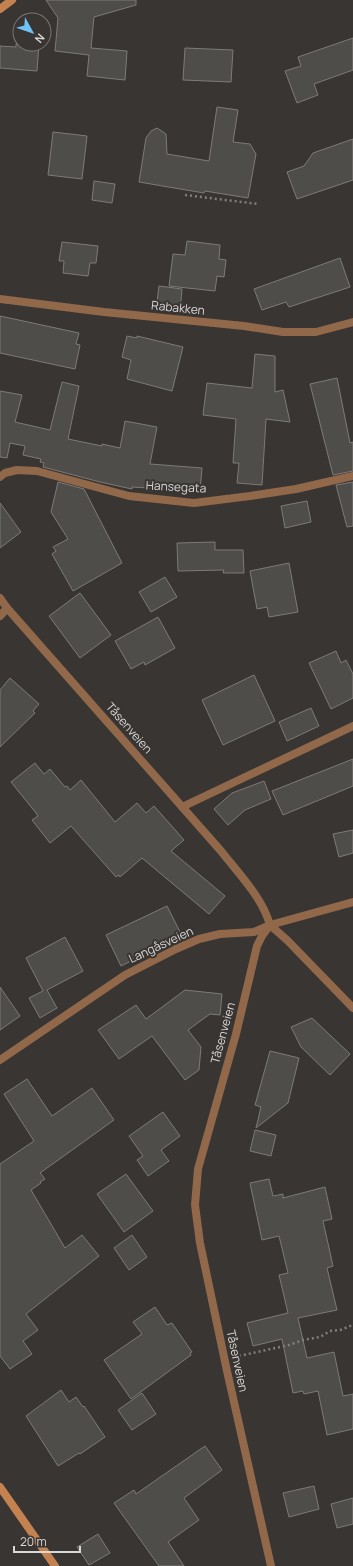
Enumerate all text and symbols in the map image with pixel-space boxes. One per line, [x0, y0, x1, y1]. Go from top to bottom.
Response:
north arrow [12, 12, 52, 52]
text: N [32, 31, 48, 47]
street label: Rabakken [150, 296, 206, 319]
street label: Hansegata [145, 476, 207, 497]
street label: Tåsenveien [102, 698, 156, 757]
street label: Langåsveien [126, 922, 196, 967]
street label: Tåsenveien [206, 1000, 239, 1065]
street label: Tåsenveien [223, 1328, 252, 1393]
scale bar [14, 1528, 80, 1554]
text: 20 m [20, 1533, 47, 1550]

